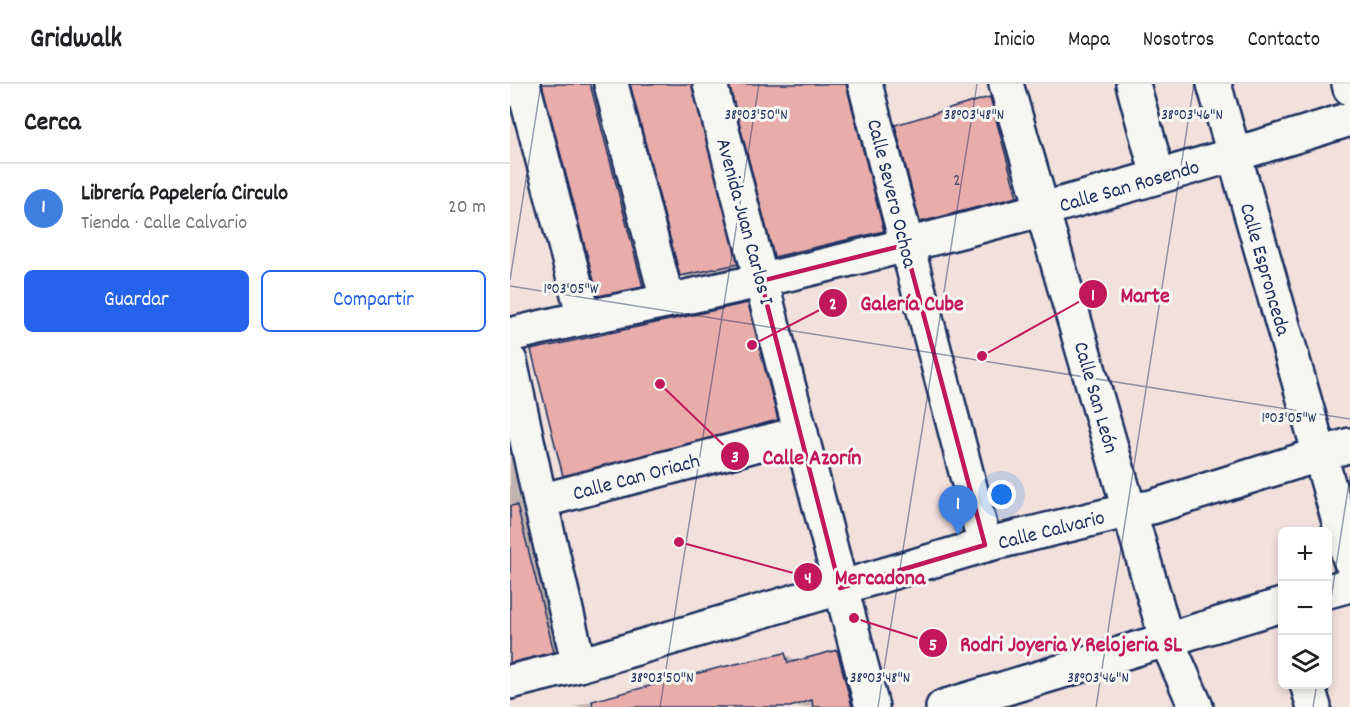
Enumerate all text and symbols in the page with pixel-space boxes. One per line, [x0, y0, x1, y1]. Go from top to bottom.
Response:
text: Gridwalk [30, 21, 122, 61]
text: Inicio [993, 26, 1035, 56]
text: Mapa [1068, 26, 1110, 56]
text: Nosotros [1143, 26, 1214, 56]
text: Contacto [1247, 26, 1320, 56]
text: Cerca [24, 105, 81, 142]
text: 38°03'50"N [724, 105, 788, 127]
text: 38°03'48"N [944, 105, 1004, 127]
text: 38°03'46"N [1161, 105, 1223, 127]
street label: Calle Severo Ochoa [857, 116, 923, 272]
street label: Avenida Juan Carlos I [706, 135, 780, 309]
street label: Calle San Rosendo [1056, 154, 1203, 222]
house number: 2 [953, 169, 961, 194]
text: Librería Papelería Circulo [81, 179, 288, 210]
text: 1 [41, 194, 46, 222]
text: 20 m [448, 194, 486, 222]
street label: Calle Espronceda [1230, 200, 1297, 341]
text: Tienda · Calle Calvario [81, 210, 247, 238]
button: Guardar [24, 270, 249, 332]
button: Compartir [261, 270, 486, 332]
callout: Marte [1078, 274, 1182, 314]
text: 1°03'05"W [544, 279, 599, 301]
text: Marte [1120, 282, 1170, 313]
callout: Galería Cube [818, 283, 975, 323]
text: 1 [1091, 284, 1095, 309]
text: Galería Cube [860, 290, 964, 321]
text: 2 [829, 293, 837, 318]
street label: Calle San León [1064, 339, 1124, 457]
text: 1°03'05"W [1262, 408, 1317, 430]
callout: Calle Azorín [720, 436, 873, 476]
text: Calle Azorín [763, 444, 861, 475]
text: 3 [731, 446, 739, 471]
street label: Calle Can Oriach [570, 448, 704, 510]
your location [987, 480, 1016, 509]
pin: 1 [938, 486, 978, 535]
street label: Calle Calvario [995, 504, 1108, 560]
map controls [1278, 527, 1332, 689]
button: + [1278, 527, 1332, 581]
callout: Mercadona [793, 557, 937, 597]
text: Mercadona [835, 564, 926, 595]
text: 4 [804, 567, 812, 592]
button: − [1278, 581, 1332, 635]
callout: Rodri Joyeria Y Relojeria SL [918, 623, 1195, 663]
text: Rodri Joyeria Y Relojeria SL [960, 631, 1183, 662]
text: 5 [929, 634, 937, 659]
button: layers [1278, 635, 1332, 689]
text: 38°03'50"N [630, 668, 694, 690]
text: 38°03'48"N [850, 668, 910, 690]
text: 38°03'46"N [1067, 668, 1129, 690]

